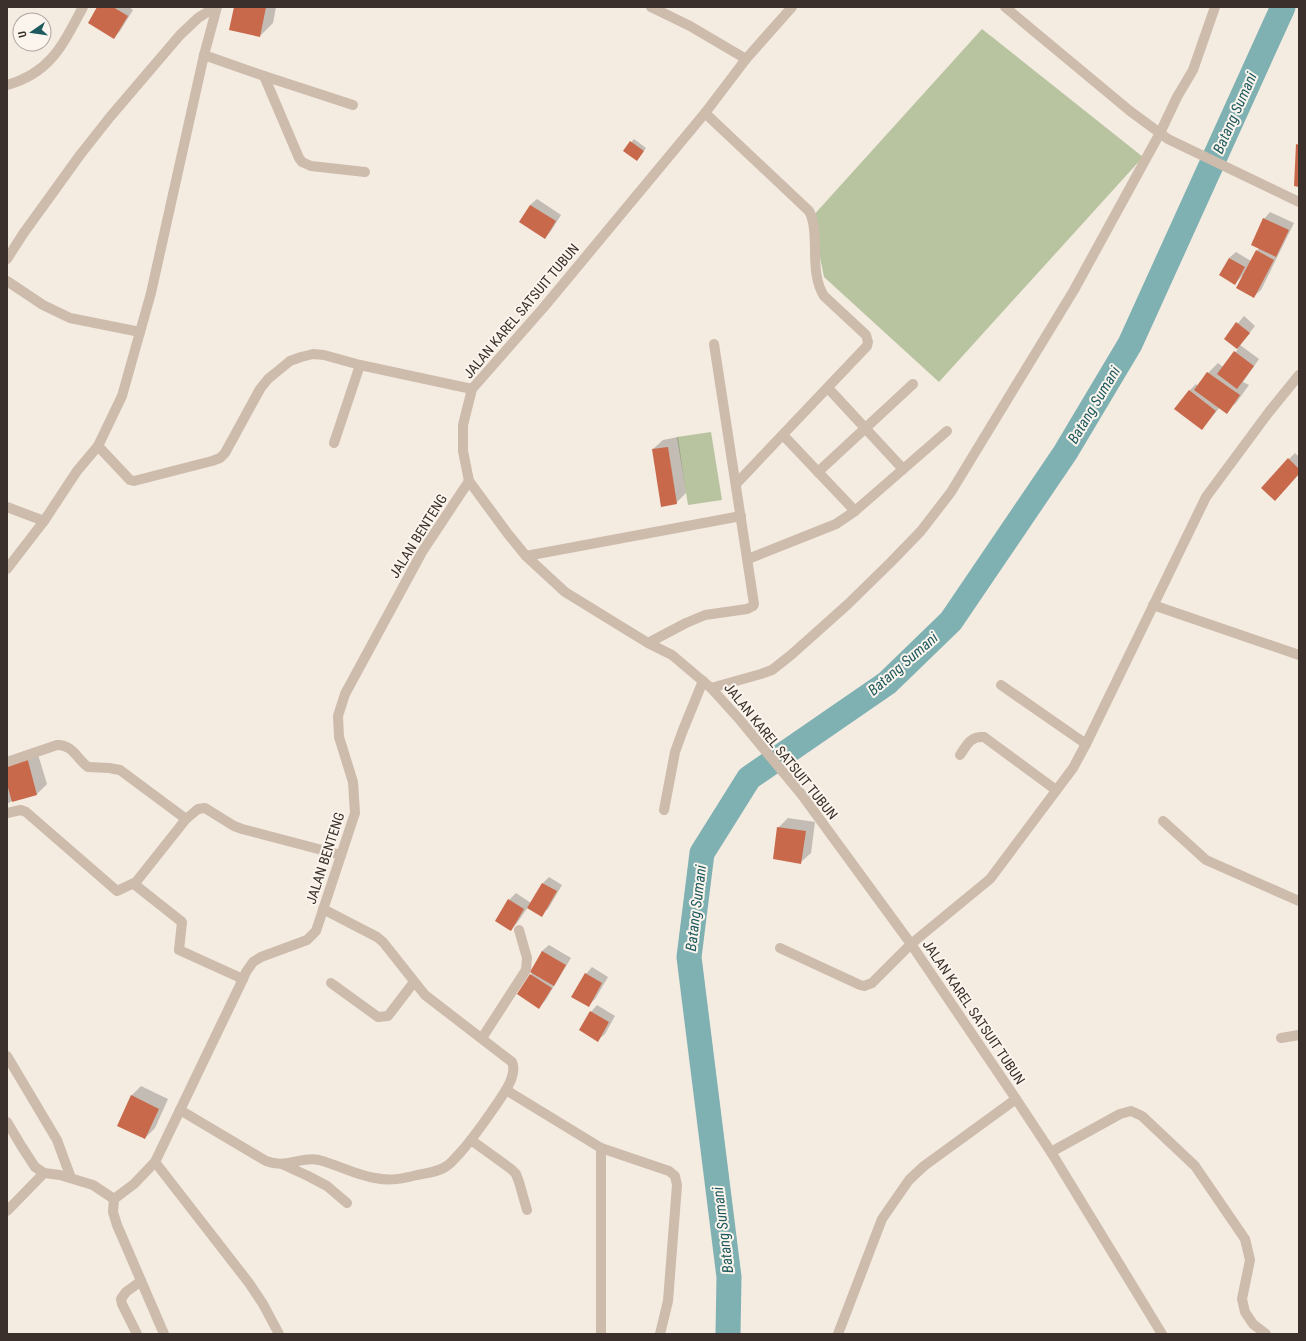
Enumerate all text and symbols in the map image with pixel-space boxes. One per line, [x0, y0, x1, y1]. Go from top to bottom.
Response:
north arrow [12, 12, 52, 52]
text: U [16, 30, 30, 39]
water label: Batang Sumani [1209, 69, 1261, 156]
street label: JALAN KAREL SATSUIT TUBUN [460, 240, 582, 382]
water label: Batang Sumani [1064, 363, 1124, 447]
street label: JALAN BENTENG [386, 491, 450, 581]
water label: Batang Sumani [864, 628, 942, 699]
street label: JALAN KAREL SATSUIT TUBUN [721, 680, 841, 822]
street label: JALAN BENTENG [303, 810, 347, 906]
water label: Batang Sumani [682, 863, 710, 952]
street label: JALAN KAREL SATSUIT TUBUN [920, 937, 1028, 1087]
water label: Batang Sumani [709, 1185, 737, 1274]

